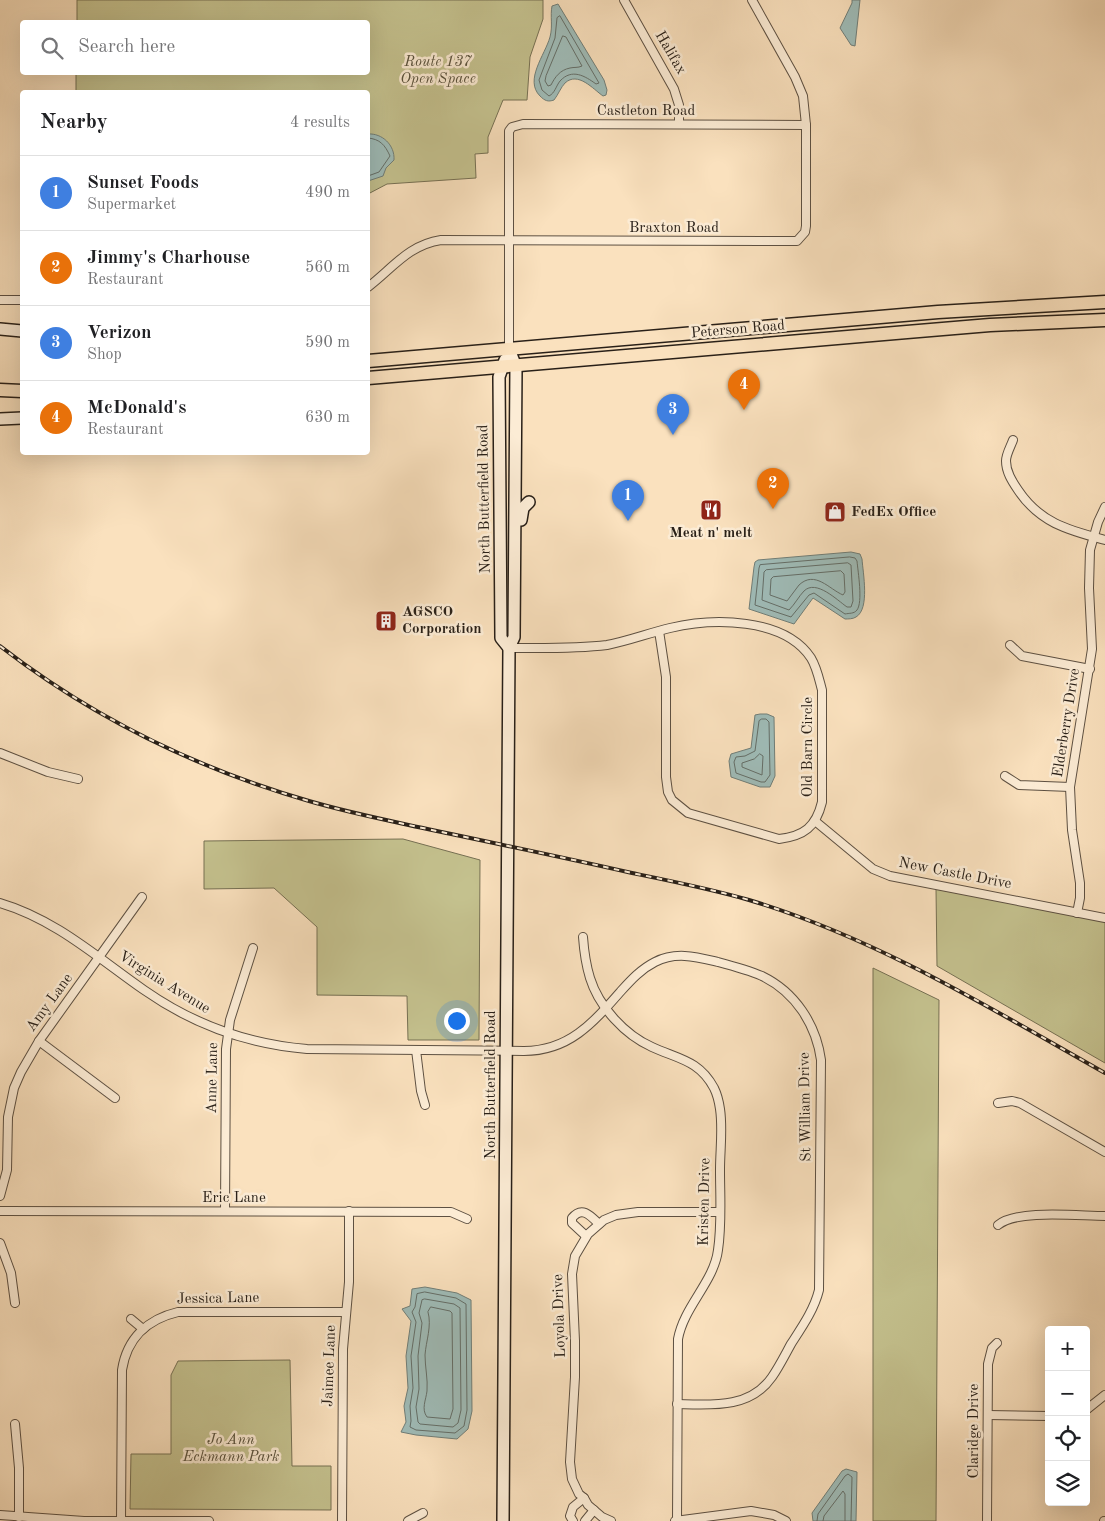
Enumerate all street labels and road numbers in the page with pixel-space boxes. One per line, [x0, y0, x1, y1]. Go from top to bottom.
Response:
street label: Halifax [652, 29, 688, 77]
street label: Castleton Road [597, 104, 695, 119]
street label: Braxton Road [629, 221, 719, 236]
street label: Peterson Road [690, 318, 786, 342]
street label: North Butterfield Road [476, 424, 494, 574]
street label: Elderberry Drive [1051, 667, 1083, 779]
street label: Old Barn Circle [801, 697, 816, 797]
street label: New Castle Drive [897, 856, 1013, 892]
street label: Virginia Avenue [116, 949, 212, 1017]
street label: Amy Lane [24, 971, 76, 1035]
street label: North Butterfield Road [484, 1010, 499, 1160]
street label: Anne Lane [205, 1042, 221, 1114]
street label: St William Drive [798, 1052, 814, 1162]
street label: Kristen Drive [697, 1158, 713, 1246]
street label: Eric Lane [202, 1191, 266, 1206]
street label: Loyola Drive [551, 1274, 569, 1358]
street label: Jessica Lane [177, 1291, 260, 1307]
street label: Jaimee Lane [321, 1325, 339, 1407]
street label: Claridge Drive [967, 1384, 982, 1478]

